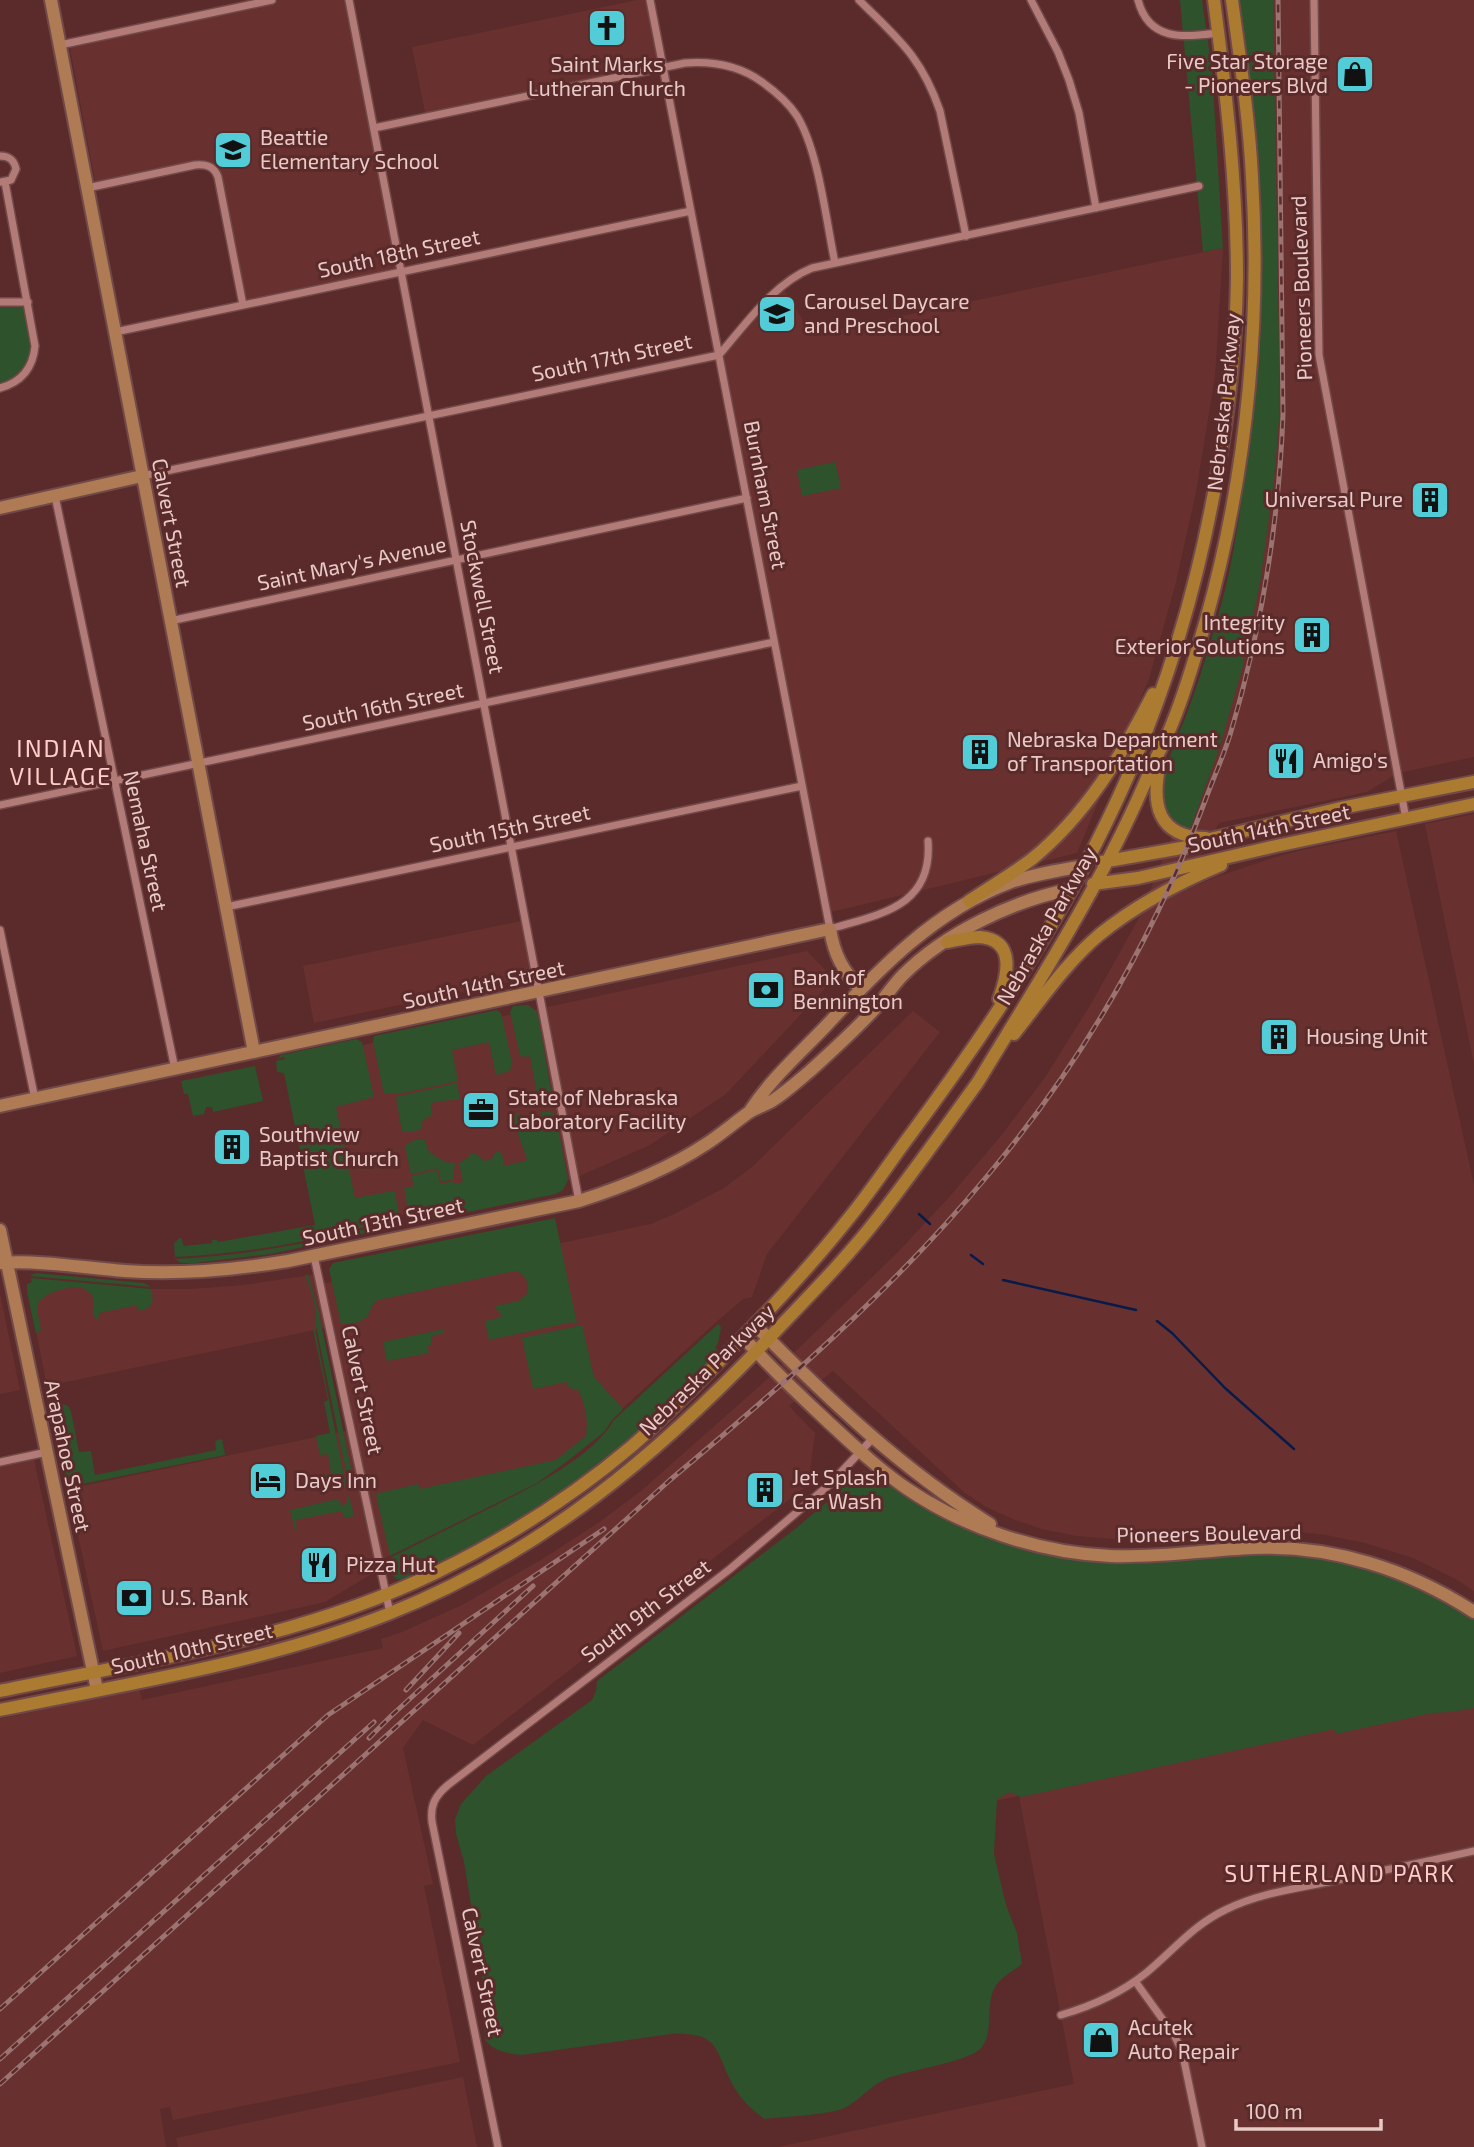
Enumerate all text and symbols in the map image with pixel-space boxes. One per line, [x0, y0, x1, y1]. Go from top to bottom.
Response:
church icon: Saint Marks Lutheran Church [586, 7, 628, 49]
place label: Five Star Storage - Pioneers Blvd [1166, 48, 1328, 97]
place label: Saint Marks Lutheran Church [528, 51, 686, 100]
shop icon: Five Star Storage - Pioneers Blvd [1334, 53, 1376, 95]
place label: Beattie Elementary School [260, 124, 440, 173]
school or university icon: Beattie Elementary School [212, 129, 254, 171]
street label: Pioneers Boulevard [1285, 195, 1316, 381]
street label: South 18th Street [315, 223, 482, 282]
place label: Carousel Daycare and Preschool [804, 288, 970, 337]
school or university icon: Carousel Daycare and Preschool [756, 293, 798, 335]
street label: Nebraska Parkway [1201, 312, 1244, 492]
street label: South 17th Street [529, 327, 694, 386]
street label: Burnham Street [740, 418, 793, 571]
street label: Calvert Street [148, 456, 197, 589]
building icon: Universal Pure [1409, 479, 1451, 521]
place label: Universal Pure [1265, 486, 1403, 511]
street label: Stockwell Street [456, 518, 511, 676]
street label: Saint Mary's Avenue [255, 530, 448, 595]
place label: Integrity Exterior Solutions [1115, 609, 1285, 658]
building icon: Integrity Exterior Solutions [1291, 614, 1333, 656]
street label: South 16th Street [300, 676, 466, 735]
place label: Nebraska Department of Transportation [1007, 726, 1218, 775]
building icon: Nebraska Department of Transportation [959, 731, 1001, 773]
district label: INDIAN VILLAGE [10, 733, 112, 790]
restaurant icon: Amigo's [1265, 740, 1307, 782]
place label: Amigo's [1313, 747, 1388, 772]
street label: Nemaha Street [119, 768, 174, 913]
street label: South 15th Street [427, 798, 592, 857]
street label: South 14th Street [1185, 798, 1352, 857]
street label: Nebraska Parkway [990, 842, 1101, 1009]
street label: South 14th Street [400, 954, 567, 1013]
place label: Bank of Bennington [793, 964, 903, 1013]
bank icon: Bank of Bennington [745, 969, 787, 1011]
building icon: Housing Unit [1258, 1016, 1300, 1058]
place label: Housing Unit [1306, 1023, 1428, 1048]
place label: State of Nebraska Laboratory Facility [508, 1084, 686, 1133]
office icon: State of Nebraska Laboratory Facility [460, 1089, 502, 1131]
place label: Southview Baptist Church [259, 1121, 399, 1170]
building icon: Southview Baptist Church [211, 1126, 253, 1168]
street label: South 13th Street [300, 1191, 465, 1250]
street label: Nebraska Parkway [633, 1298, 779, 1440]
street label: Calvert Street [338, 1323, 389, 1456]
street label: Arapahoe Street [40, 1377, 97, 1534]
hotel icon: Days Inn [247, 1460, 289, 1502]
place label: Jet Splash Car Wash [792, 1464, 888, 1513]
place label: Days Inn [295, 1467, 377, 1492]
building icon: Jet Splash Car Wash [744, 1469, 786, 1511]
street label: Pioneers Boulevard [1116, 1518, 1302, 1547]
restaurant icon: Pizza Hut [298, 1544, 340, 1586]
place label: Pizza Hut [346, 1551, 435, 1576]
street label: South 9th Street [575, 1553, 715, 1667]
bank icon: U.S. Bank [113, 1577, 155, 1619]
place label: U.S. Bank [161, 1584, 249, 1609]
street label: South 10th Street [109, 1617, 275, 1678]
district label: SUTHERLAND PARK [1224, 1859, 1456, 1887]
street label: Calvert Street [458, 1905, 509, 2038]
place label: Acutek Auto Repair [1128, 2014, 1240, 2063]
shop icon: Acutek Auto Repair [1080, 2019, 1122, 2061]
scale bar [1236, 2088, 1381, 2132]
text: 100 m [1246, 2098, 1303, 2123]

